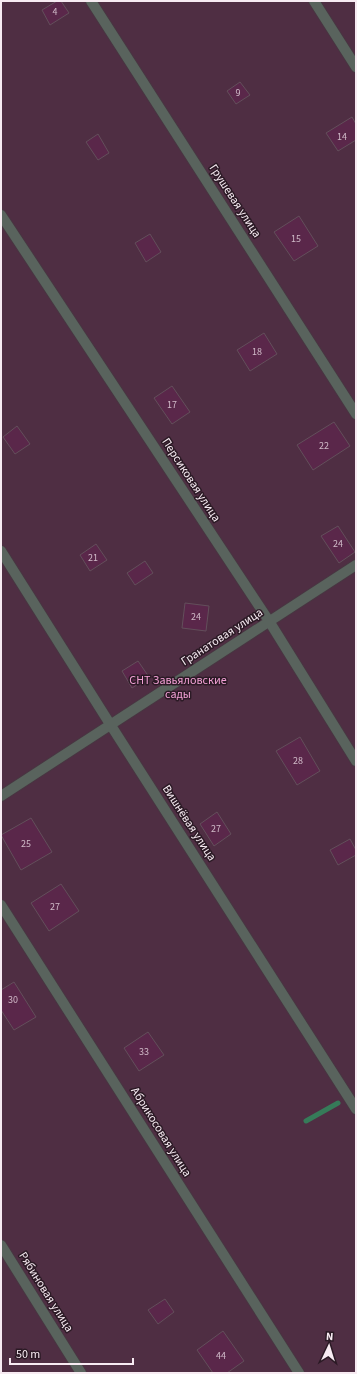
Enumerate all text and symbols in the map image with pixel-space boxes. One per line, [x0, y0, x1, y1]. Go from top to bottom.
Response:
house number: 4 [53, 5, 58, 19]
house number: 9 [236, 86, 241, 100]
house number: 14 [337, 130, 347, 144]
street label: Грушевая улица [205, 161, 265, 241]
house number: 15 [291, 232, 301, 246]
house number: 18 [252, 345, 262, 359]
house number: 17 [167, 398, 177, 412]
street label: Персиковая улица [157, 435, 225, 525]
house number: 22 [319, 439, 329, 453]
house number: 24 [333, 537, 343, 551]
house number: 21 [88, 551, 98, 565]
street label: Гранатовая улица [178, 604, 266, 670]
house number: 24 [191, 610, 201, 624]
park label: СНТ Завьяловские сады [129, 672, 227, 703]
house number: 28 [293, 754, 303, 768]
street label: Вишнёвая улица [158, 782, 220, 864]
house number: 27 [211, 822, 221, 836]
house number: 25 [21, 837, 31, 851]
house number: 27 [50, 900, 60, 914]
house number: 30 [8, 993, 18, 1007]
house number: 33 [139, 1045, 149, 1059]
street label: Абрикосовая улица [127, 1084, 195, 1180]
street label: Рябиновая улица [15, 1249, 77, 1335]
north arrow [309, 1326, 349, 1366]
text: N [325, 1329, 334, 1344]
scale bar [10, 1340, 133, 1366]
text: 50 m [16, 1346, 40, 1363]
house number: 44 [216, 1349, 226, 1363]

